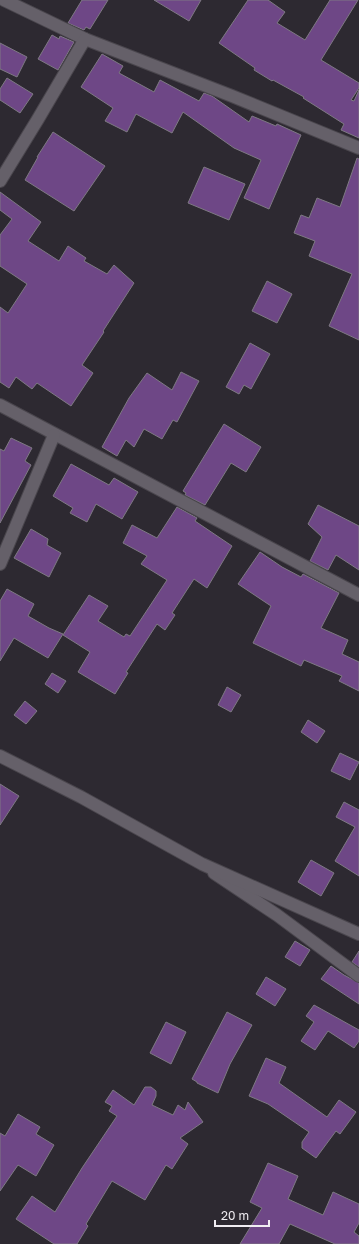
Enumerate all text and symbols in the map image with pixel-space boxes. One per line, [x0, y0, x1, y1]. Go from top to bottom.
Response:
scale bar [215, 1202, 269, 1228]
text: 20 m [221, 1208, 249, 1223]

